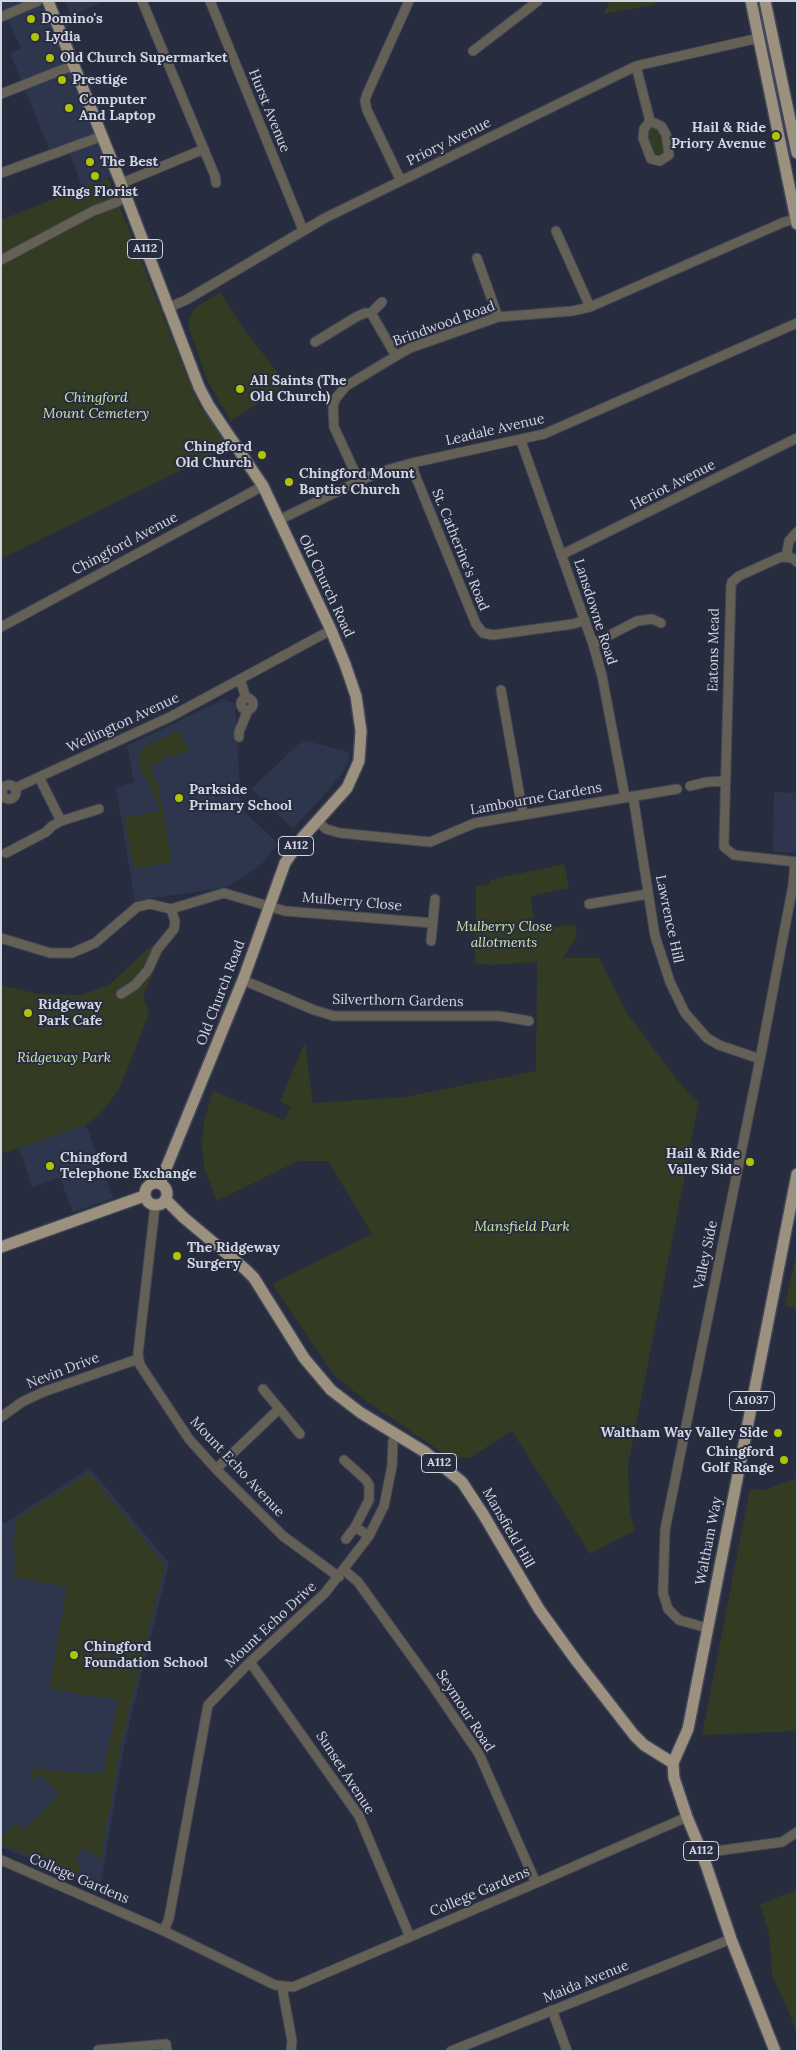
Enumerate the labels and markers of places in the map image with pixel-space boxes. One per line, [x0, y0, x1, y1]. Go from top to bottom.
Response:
place label: Domino's [41, 11, 103, 27]
marker: Domino's [25, 13, 37, 25]
place label: Lydia [45, 29, 81, 45]
marker: Lydia [29, 31, 41, 43]
place label: Old Church Supermarket [60, 50, 228, 66]
marker: Old Church Supermarket [44, 52, 56, 64]
place label: Prestige [72, 72, 127, 88]
marker: Prestige [56, 74, 68, 86]
place label: Computer And Laptop [79, 92, 156, 124]
marker: Computer And Laptop [63, 102, 75, 114]
place label: Hail & Ride Priory Avenue [671, 120, 766, 152]
marker: Hail & Ride Priory Avenue [770, 130, 782, 142]
place label: The Best [100, 154, 158, 170]
marker: The Best [84, 156, 96, 168]
marker: Kings Florist [89, 170, 101, 182]
place label: Kings Florist [52, 184, 138, 200]
place label: All Saints (The Old Church) [250, 373, 347, 406]
marker: All Saints (The Old Church) [234, 383, 246, 395]
place label: Chingford Old Church [176, 439, 252, 472]
marker: Chingford Old Church [256, 449, 268, 461]
place label: Chingford Mount Baptist Church [299, 466, 415, 498]
marker: Chingford Mount Baptist Church [283, 476, 295, 488]
place label: Parkside Primary School [189, 782, 292, 814]
marker: Parkside Primary School [173, 792, 185, 804]
place label: Ridgeway Park Cafe [38, 997, 102, 1030]
marker: Ridgeway Park Cafe [22, 1007, 34, 1019]
place label: Hail & Ride Valley Side [666, 1146, 740, 1178]
place label: Chingford Telephone Exchange [60, 1150, 197, 1182]
marker: Hail & Ride Valley Side [744, 1156, 756, 1168]
marker: Chingford Telephone Exchange [44, 1160, 56, 1172]
place label: The Ridgeway Surgery [187, 1240, 280, 1272]
marker: The Ridgeway Surgery [171, 1250, 183, 1262]
place label: Waltham Way Valley Side [601, 1425, 768, 1441]
marker: Waltham Way Valley Side [772, 1427, 784, 1439]
place label: Chingford Golf Range [701, 1444, 774, 1476]
marker: Chingford Golf Range [778, 1454, 790, 1466]
place label: Chingford Foundation School [84, 1639, 208, 1671]
marker: Chingford Foundation School [68, 1649, 80, 1661]

